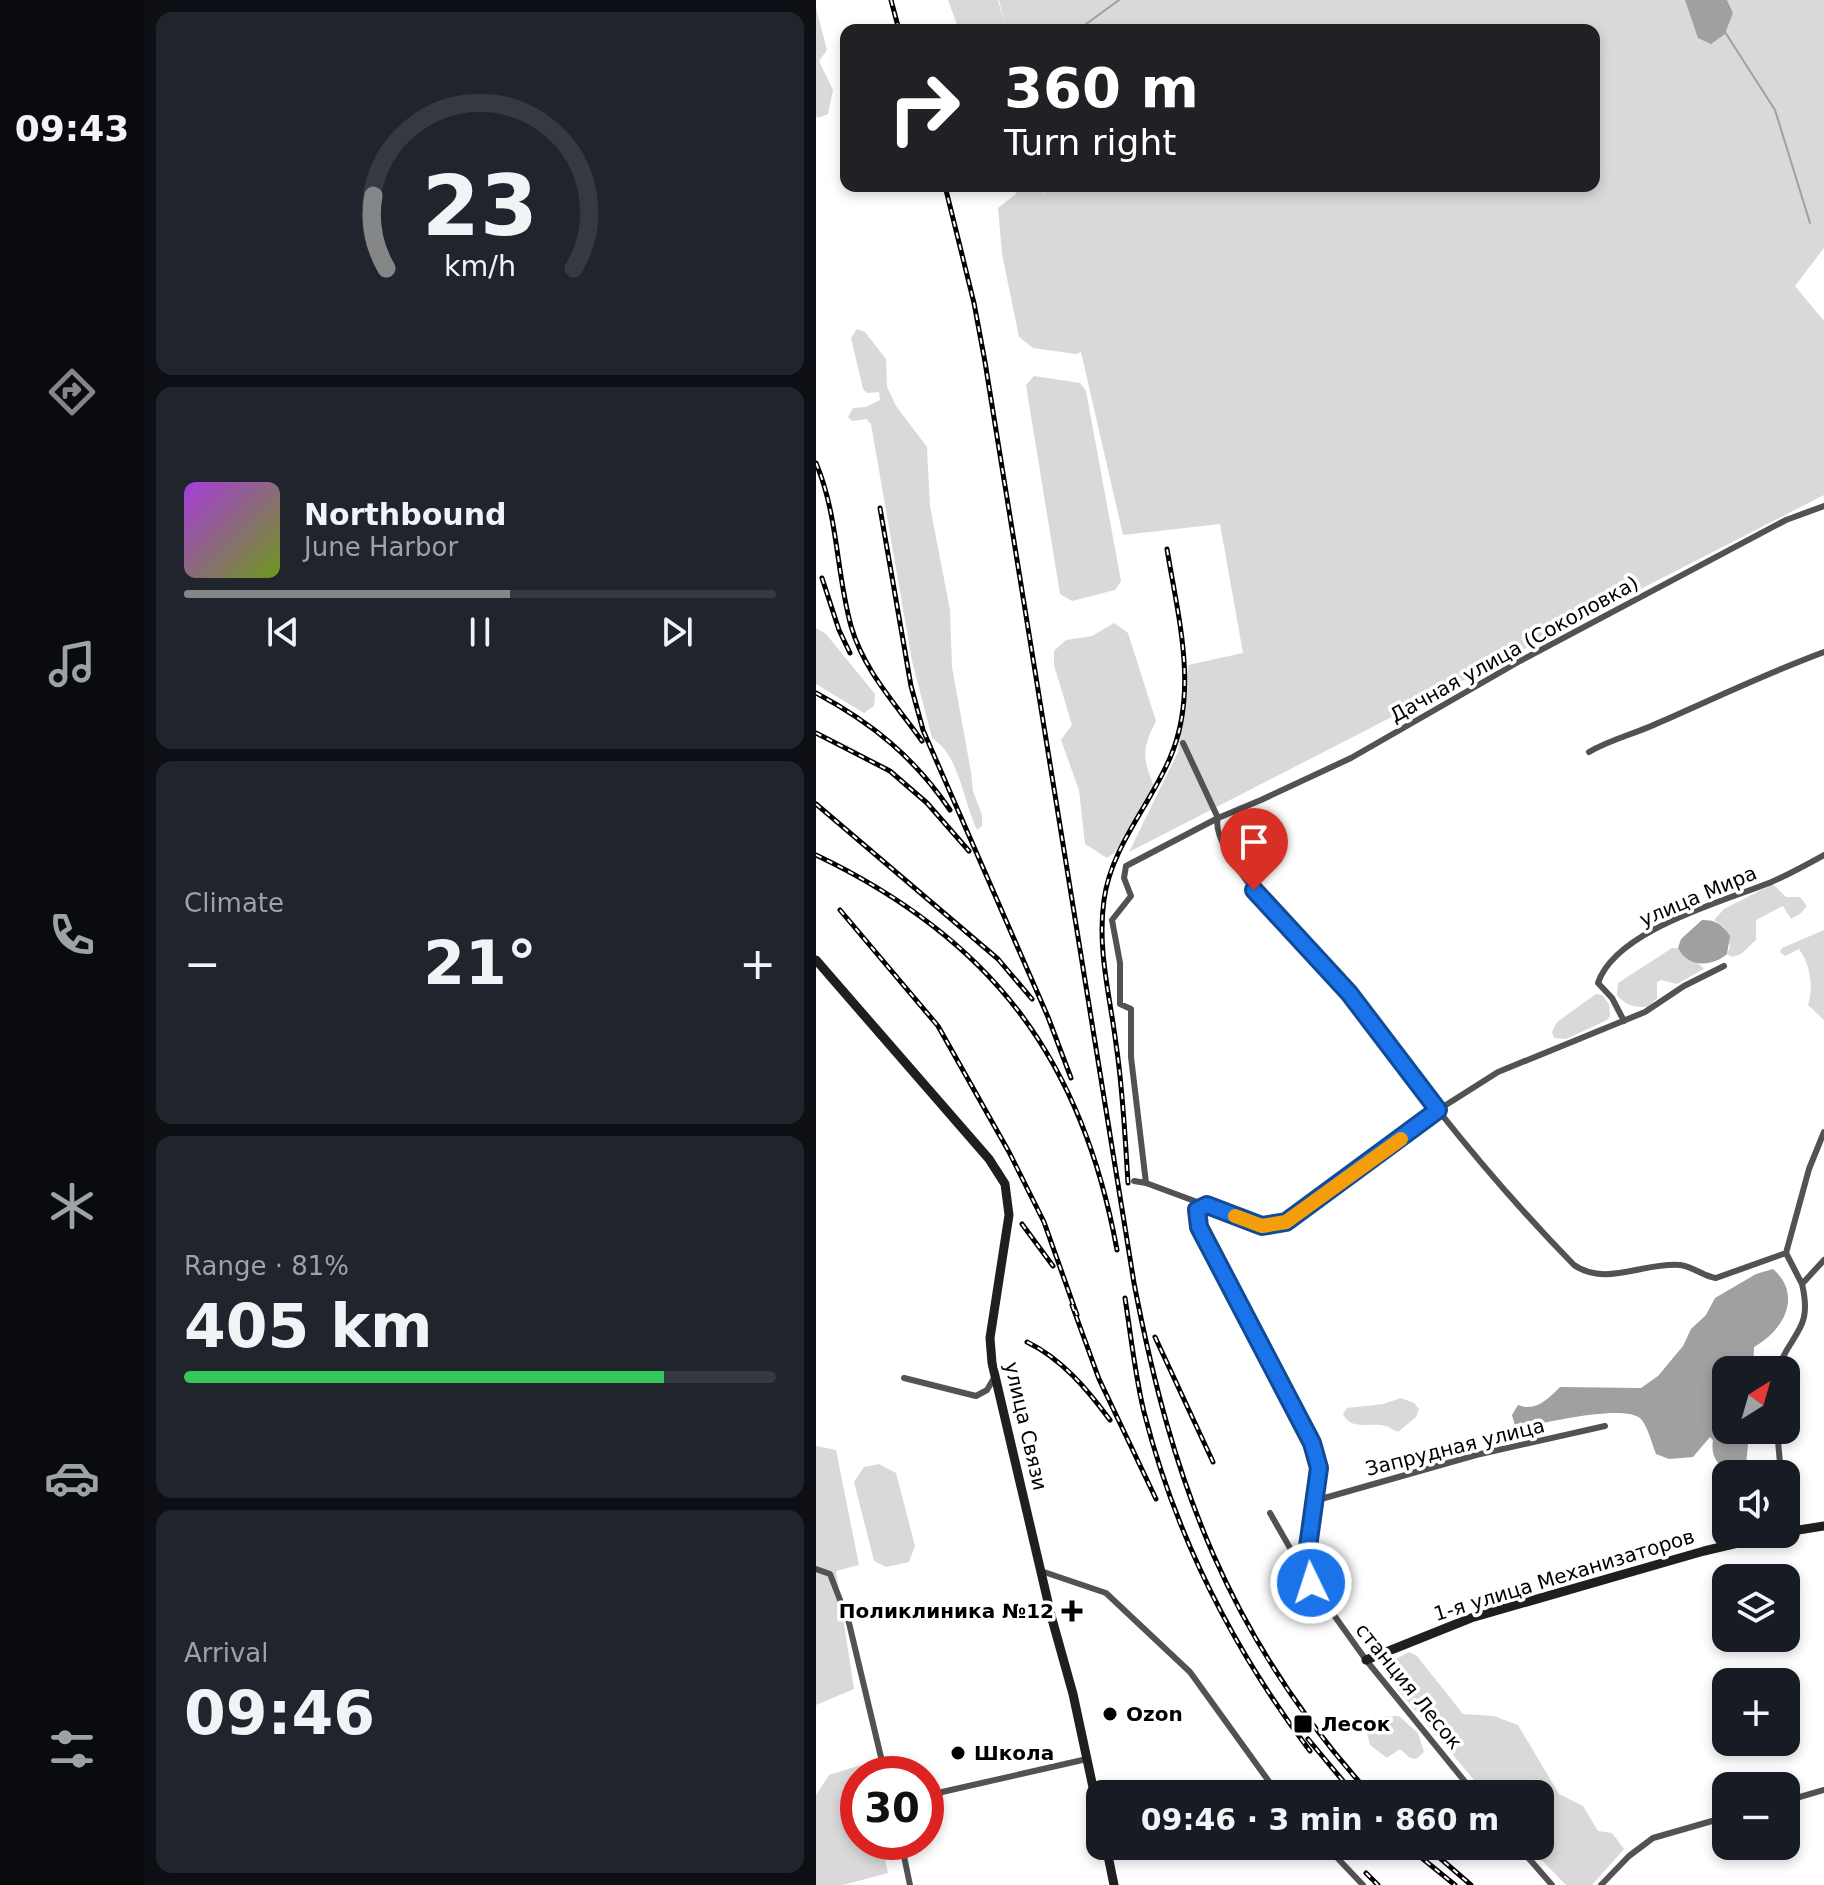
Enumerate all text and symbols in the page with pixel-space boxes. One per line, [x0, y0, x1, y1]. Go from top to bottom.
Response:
text: 360 m [1004, 55, 1199, 120]
icon: right [872, 56, 976, 160]
text: 09:43 [15, 108, 129, 149]
text: Turn right [1004, 122, 1176, 163]
text: 23 [422, 158, 538, 255]
text: km/h [444, 249, 516, 283]
icon: directions [44, 364, 100, 420]
text: Northbound [304, 497, 507, 532]
text: June Harbor [304, 532, 458, 562]
street label: Дачная улица (Соколовка) [1386, 571, 1642, 727]
icon: previous [261, 610, 305, 654]
icon: pause [458, 610, 502, 654]
icon: next [655, 610, 699, 654]
icon: music [44, 636, 100, 692]
pin [1220, 808, 1288, 890]
icon: arrive [1232, 820, 1276, 864]
street label: улица Мира [1636, 861, 1760, 931]
text: Climate [184, 888, 284, 918]
icon: phone [44, 907, 100, 963]
text: 21° [423, 928, 537, 998]
text: − [184, 938, 221, 989]
text: + [739, 938, 776, 989]
icon: climate [44, 1178, 100, 1234]
text: Range · 81% [184, 1251, 349, 1281]
text: 405 km [184, 1291, 433, 1361]
north arrow [1712, 1356, 1800, 1444]
map controls [1712, 1356, 1800, 1860]
street label: улица Связи [1000, 1359, 1052, 1493]
street label: Запрудная улица [1363, 1413, 1547, 1481]
icon: car [44, 1450, 100, 1506]
button: sound [1712, 1460, 1800, 1548]
street label: 1-я улица Механизаторов [1431, 1524, 1697, 1626]
position arrow [1269, 1541, 1353, 1625]
button: layers [1712, 1564, 1800, 1652]
place label: Поликлиника №12 [839, 1599, 1054, 1623]
marker: Поликлиника №12 [1061, 1600, 1083, 1622]
street label: станция Лесок [1351, 1618, 1467, 1754]
text: Arrival [184, 1638, 268, 1668]
button: + [1712, 1668, 1800, 1756]
text: 09:46 [184, 1678, 375, 1748]
place label: Ozon [1126, 1702, 1183, 1726]
marker: Ozon [1101, 1705, 1119, 1723]
place label: Лесок [1321, 1712, 1390, 1736]
marker: Лесок [1292, 1713, 1314, 1735]
icon: filters [44, 1721, 100, 1777]
place label: Школа [974, 1741, 1054, 1765]
marker: Школа [949, 1744, 967, 1762]
speed limit sign: 30 [840, 1756, 944, 1860]
button: − [1712, 1772, 1800, 1860]
text: 09:46 · 3 min · 860 m [1141, 1802, 1499, 1837]

